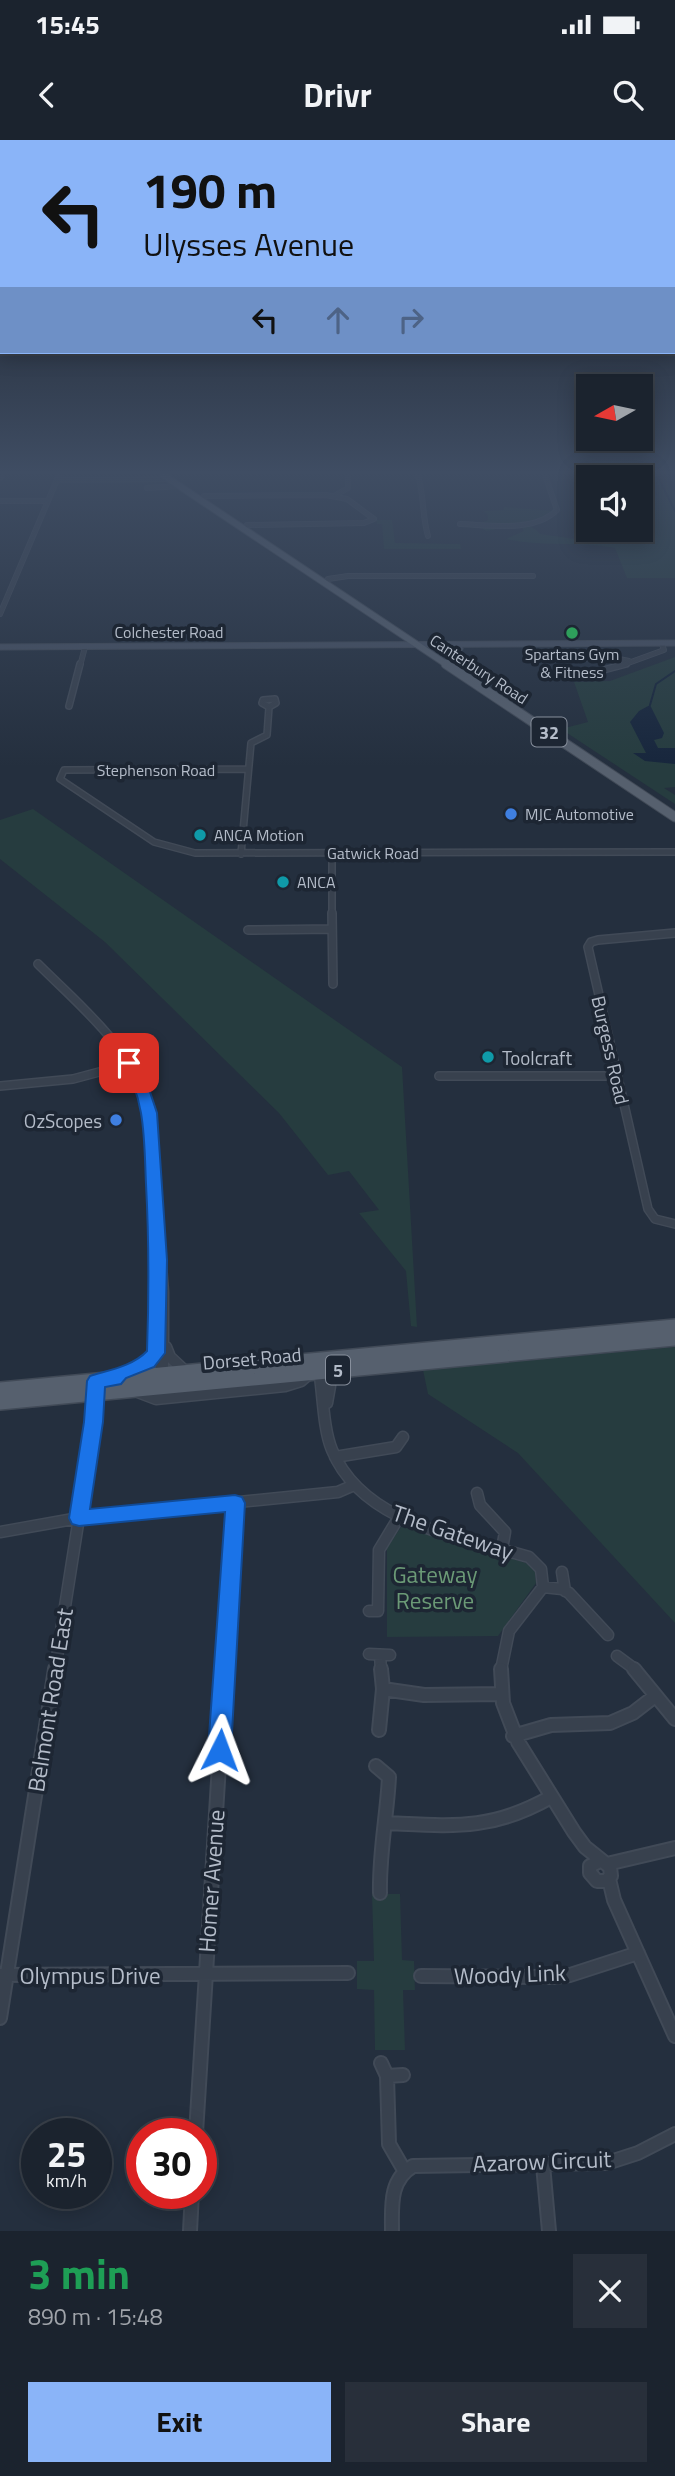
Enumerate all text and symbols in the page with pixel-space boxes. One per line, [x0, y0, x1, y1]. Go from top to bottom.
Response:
text: 15:45 [35, 5, 100, 44]
text: Drivr [303, 71, 372, 119]
icon: back [28, 76, 66, 114]
icon: search [609, 76, 647, 114]
text: 190 m [143, 152, 277, 227]
icon: left [28, 168, 119, 259]
text: Ulysses Avenue [143, 220, 354, 268]
icon: left [246, 301, 284, 339]
icon: ahead [319, 301, 357, 339]
icon: right [392, 301, 430, 339]
north arrow [576, 374, 653, 452]
map controls [576, 374, 653, 542]
button: sound [576, 465, 653, 542]
street label: Colchester Road [114, 620, 224, 644]
marker: Spartans Gym & Fitness [564, 625, 580, 641]
street label: Canterbury Road [425, 628, 533, 710]
place label: Spartans Gym & Fitness [525, 642, 619, 684]
road number: 32 [532, 718, 566, 746]
street label: Stephenson Road [97, 758, 215, 782]
place label: MJC Automotive [525, 802, 634, 826]
marker: MJC Automotive [503, 806, 519, 822]
place label: ANCA Motion [214, 823, 304, 847]
marker: ANCA Motion [192, 827, 208, 843]
street label: Gatwick Road [327, 841, 419, 865]
place label: ANCA [297, 870, 336, 894]
marker: ANCA [275, 874, 291, 890]
street label: Burgess Road [584, 993, 638, 1107]
pin [99, 1033, 159, 1093]
place label: Toolcraft [502, 1043, 572, 1072]
icon: arrive [110, 1044, 148, 1082]
marker: Toolcraft [480, 1049, 496, 1065]
place label: OzScopes [24, 1106, 102, 1135]
marker: OzScopes [108, 1112, 124, 1128]
street label: Dorset Road [201, 1339, 303, 1377]
road number: 5 [326, 1356, 350, 1385]
street label: The Gateway [388, 1495, 518, 1569]
park label: Gateway Reserve [392, 1557, 478, 1618]
street label: Belmont Road East [18, 1606, 82, 1794]
position arrow [183, 1713, 257, 1787]
street label: Homer Avenue [189, 1808, 233, 1954]
street label: Woody Link [453, 1955, 567, 1993]
street label: Olympus Drive [19, 1958, 161, 1993]
speed limit sign: 30 [126, 2118, 217, 2209]
text: 25 [47, 2127, 86, 2181]
street label: Azarow Circuit [472, 2141, 612, 2181]
text: km/h [46, 2167, 87, 2194]
text: 3 min [28, 2241, 130, 2305]
button: close [573, 2254, 647, 2328]
text: 890 m · 15:48 [28, 2299, 163, 2334]
button: Exit [28, 2382, 331, 2462]
button: Share [345, 2382, 647, 2462]

